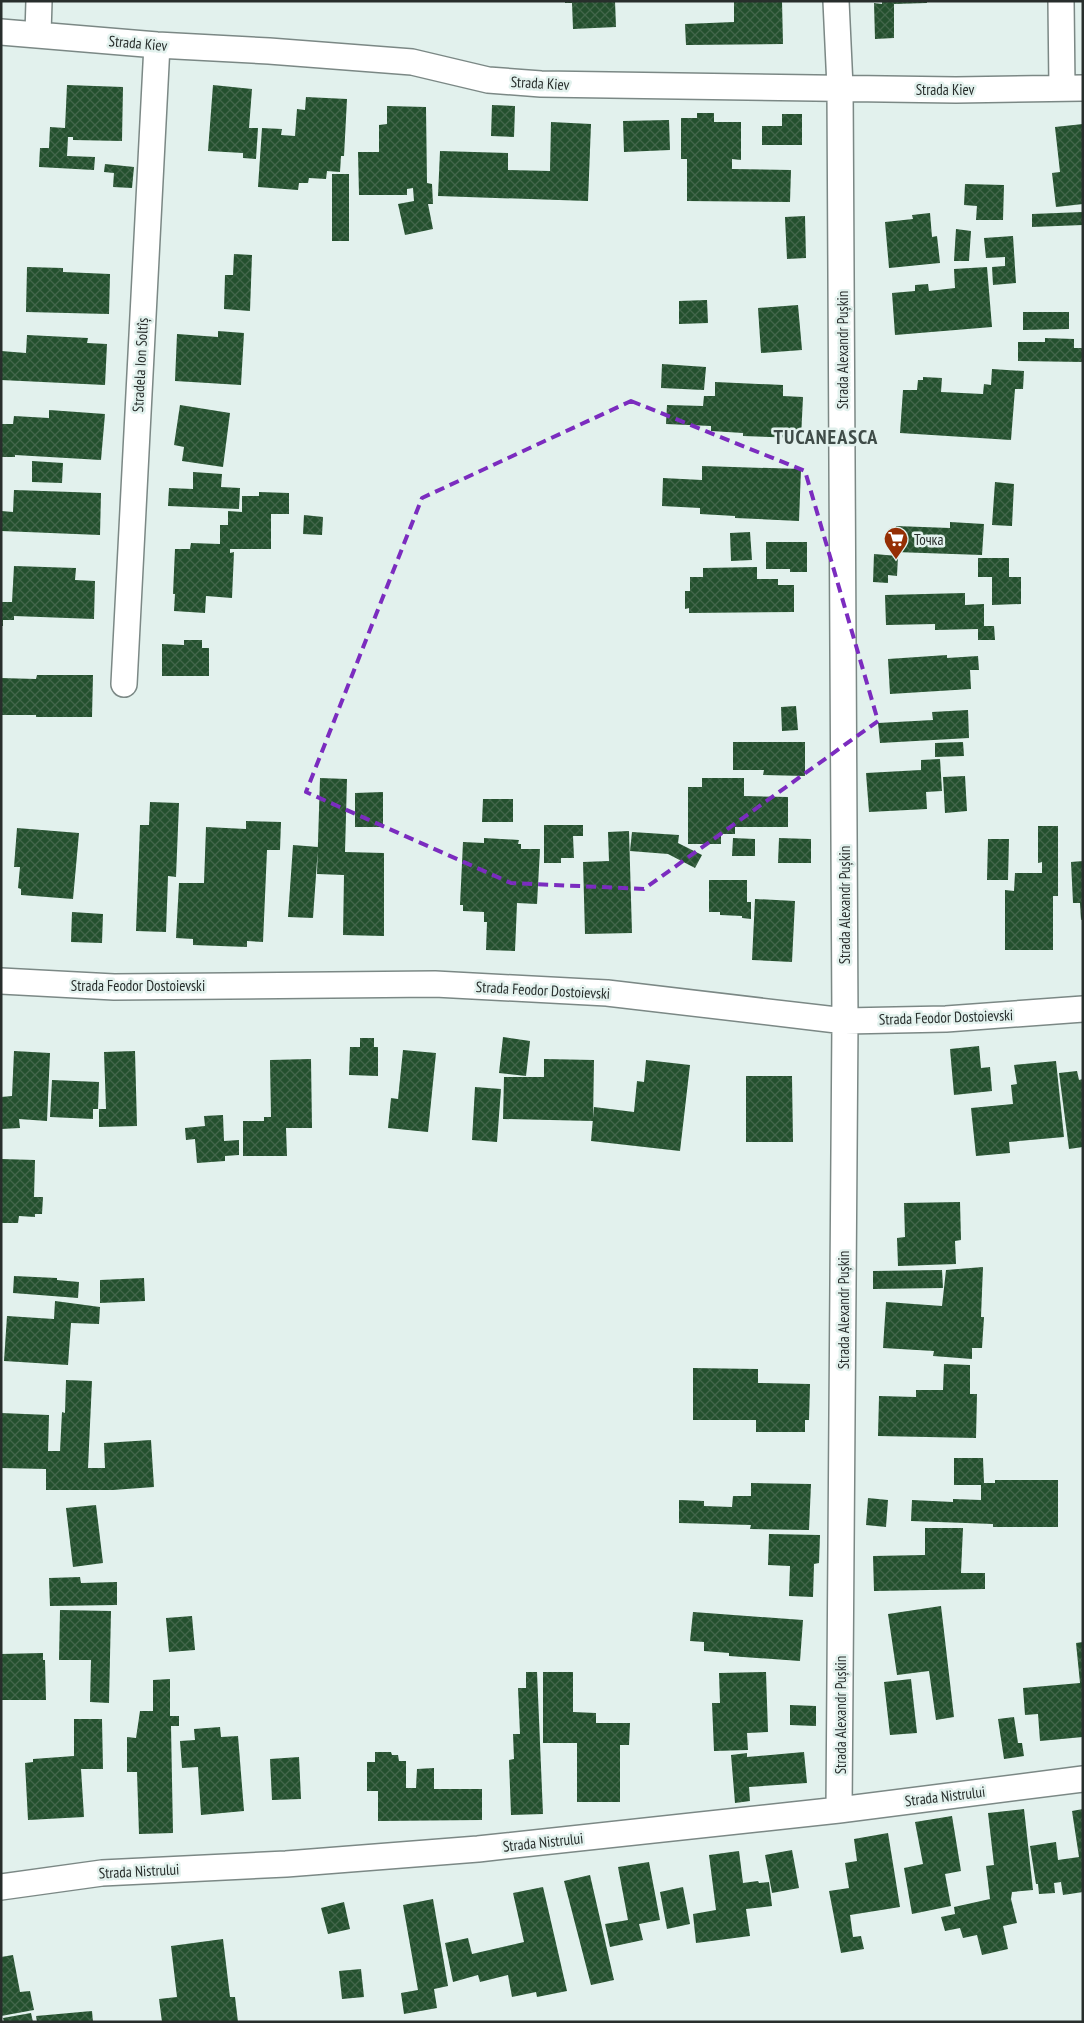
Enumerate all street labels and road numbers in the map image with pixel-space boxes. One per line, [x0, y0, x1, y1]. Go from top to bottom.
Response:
street label: Strada Kiev [108, 31, 168, 55]
street label: Strada Kiev [510, 72, 570, 94]
street label: Strada Kiev [916, 80, 975, 99]
street label: Strada Alexandr Pușkin [833, 291, 852, 409]
street label: Stradela Ion Soltîș [128, 317, 152, 413]
street label: Strada Alexandr Pușkin [835, 846, 854, 964]
street label: Strada Feodor Dostoievski [71, 976, 205, 995]
street label: Strada Feodor Dostoievski [475, 977, 611, 1003]
street label: Strada Feodor Dostoievski [878, 1005, 1014, 1029]
street label: Strada Alexandr Pușkin [834, 1251, 853, 1369]
street label: Strada Alexandr Pușkin [831, 1656, 850, 1774]
street label: Strada Nistrului [904, 1782, 986, 1810]
street label: Strada Nistrului [502, 1828, 584, 1856]
street label: Strada Nistrului [98, 1859, 180, 1883]

